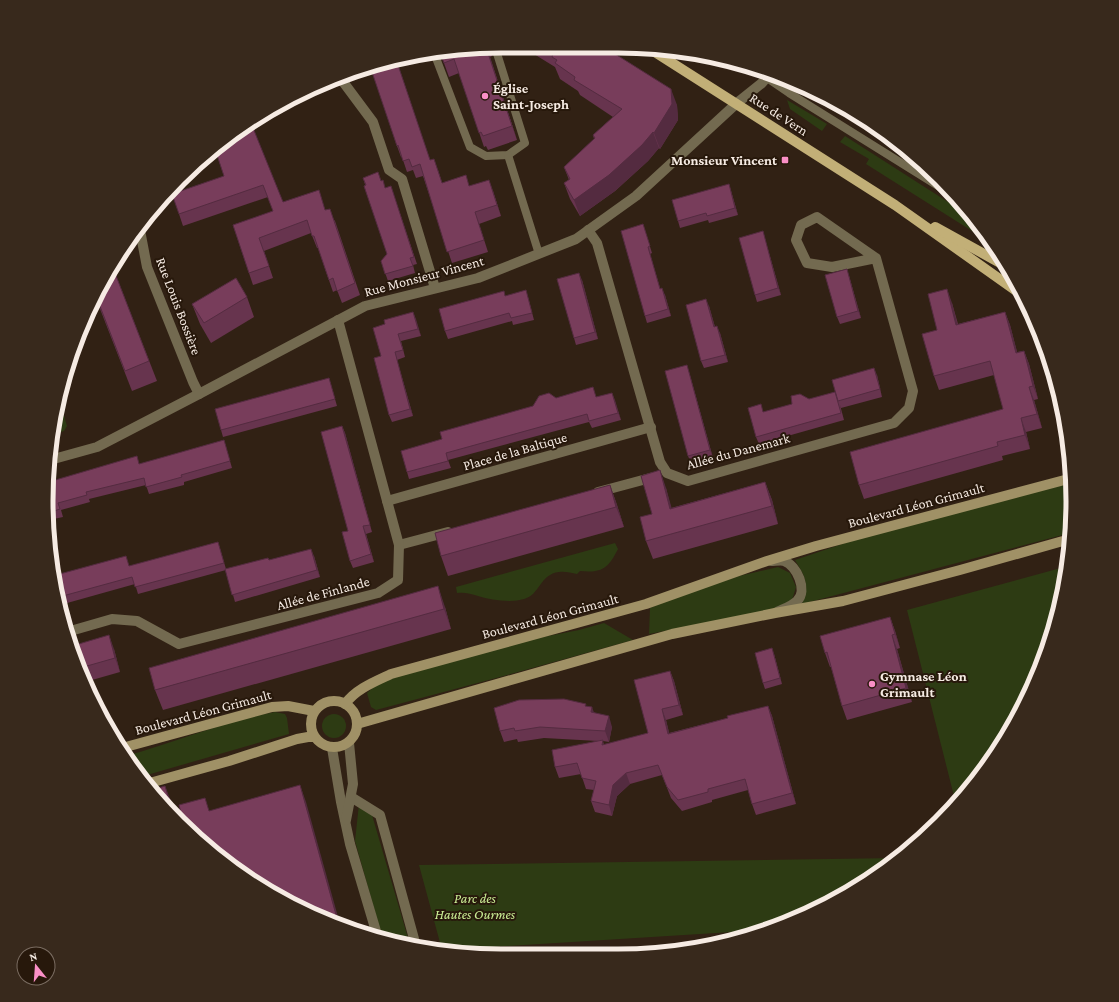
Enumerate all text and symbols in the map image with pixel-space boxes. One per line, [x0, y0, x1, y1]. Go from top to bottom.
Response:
place label: Église Saint-Joseph [493, 80, 569, 112]
street label: Rue de Vern [747, 89, 811, 139]
marker: Église Saint-Joseph [480, 91, 490, 101]
place label: Monsieur Vincent [671, 152, 778, 168]
marker: Monsieur Vincent [780, 155, 790, 165]
street label: Rue Monsieur Vincent [362, 252, 486, 300]
street label: Rue Louis Bossière [153, 255, 205, 357]
street label: Place de la Baltique [461, 428, 569, 474]
street label: Allée du Danemark [685, 429, 792, 473]
street label: Boulevard Léon Grimault [846, 479, 986, 531]
street label: Allée de Finlande [275, 573, 371, 613]
street label: Boulevard Léon Grimault [480, 590, 620, 642]
place label: Gymnase Léon Grimault [880, 668, 967, 700]
marker: Gymnase Léon Grimault [867, 679, 877, 689]
street label: Boulevard Léon Grimault [133, 686, 273, 738]
park label: Parc des Hautes Ourmes [435, 890, 516, 922]
north arrow [16, 946, 56, 986]
text: N [28, 949, 39, 963]

